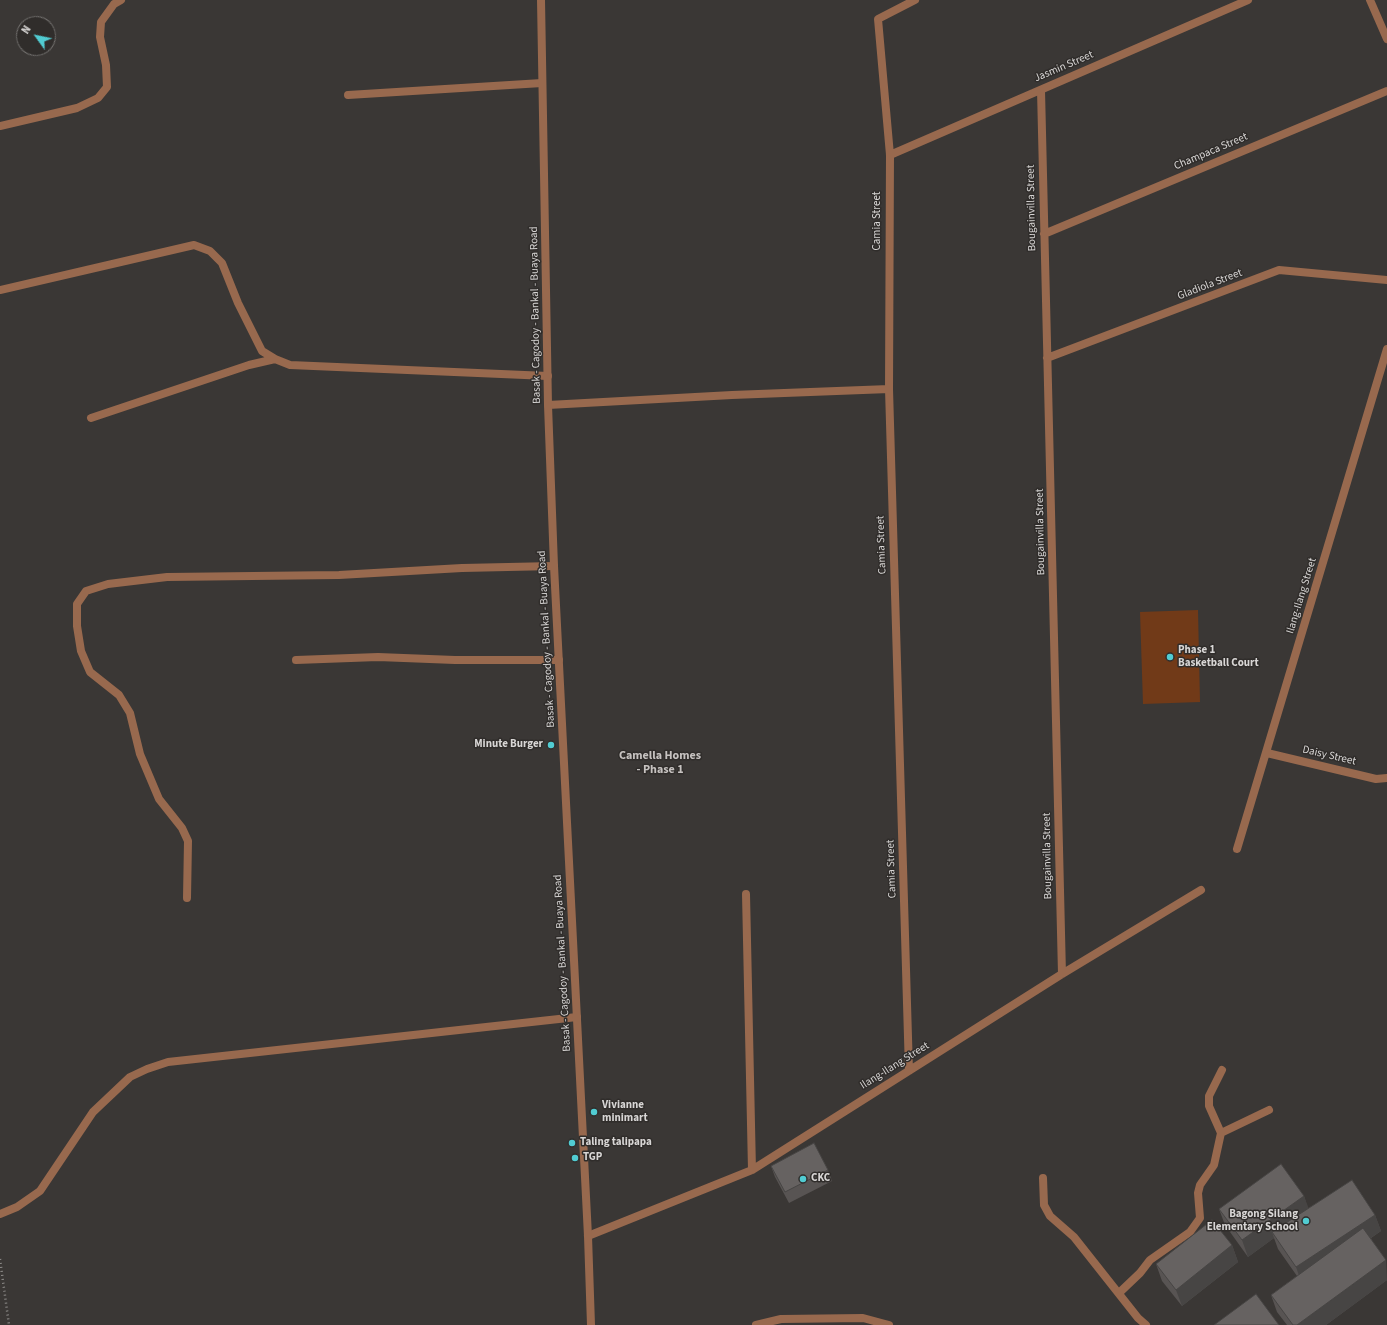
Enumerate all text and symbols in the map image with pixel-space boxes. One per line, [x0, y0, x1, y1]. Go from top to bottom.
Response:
north arrow [16, 16, 56, 56]
text: N [18, 23, 35, 37]
street label: Jasmin Street [1032, 49, 1096, 85]
street label: Champaca Street [1172, 131, 1250, 173]
street label: Bougainvilla Street [1025, 164, 1039, 252]
street label: Camia Street [871, 192, 885, 250]
street label: Basak - Cagodoy - Bankal - Buaya Road [528, 226, 544, 404]
street label: Gladiola Street [1176, 267, 1244, 303]
street label: Bougainvilla Street [1034, 488, 1048, 576]
street label: Camia Street [874, 515, 890, 575]
street label: Basak - Cagodoy - Bankal - Buaya Road [536, 550, 558, 728]
street label: Ilang-Ilang Street [1284, 556, 1320, 636]
place label: Phase 1 Basketball Court [1178, 644, 1259, 670]
marker: Phase 1 Basketball Court [1165, 652, 1175, 662]
place label: Minute Burger [474, 738, 543, 752]
marker: Minute Burger [546, 740, 556, 750]
street label: Daisy Street [1301, 743, 1357, 769]
district label: Camella Homes - Phase 1 [619, 749, 701, 777]
street label: Bougainvilla Street [1041, 812, 1055, 900]
street label: Camia Street [884, 839, 900, 899]
street label: Basak - Cagodoy - Bankal - Buaya Road [552, 874, 574, 1052]
street label: Ilang-Ilang Street [858, 1040, 932, 1092]
place label: Vivianne minimart [602, 1099, 648, 1125]
marker: Vivianne minimart [589, 1107, 599, 1117]
place label: Taling talipapa [580, 1136, 652, 1150]
marker: Taling talipapa [567, 1138, 577, 1148]
place label: TGP [583, 1151, 602, 1165]
marker: TGP [570, 1153, 580, 1163]
place label: CKC [811, 1172, 830, 1186]
marker: CKC [798, 1174, 808, 1184]
place label: Bagong Silang Elementary School [1207, 1208, 1298, 1234]
marker: Bagong Silang Elementary School [1301, 1216, 1311, 1226]

